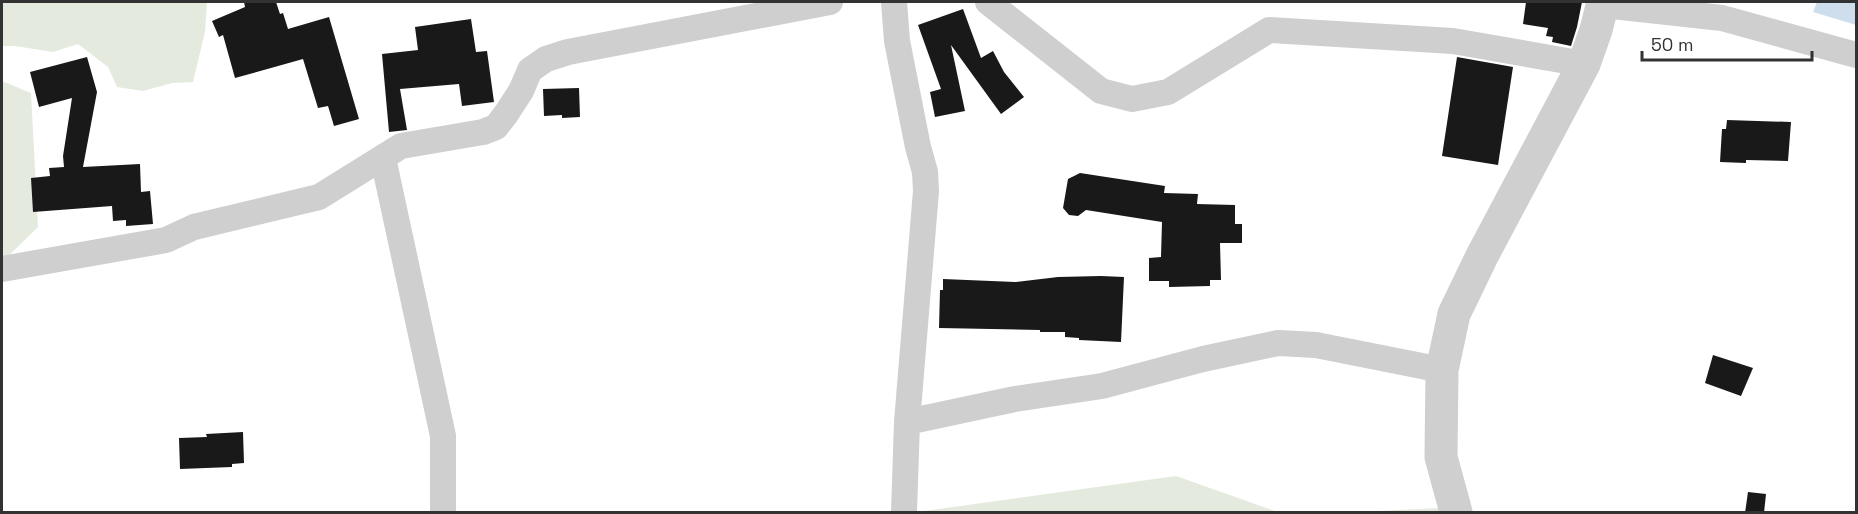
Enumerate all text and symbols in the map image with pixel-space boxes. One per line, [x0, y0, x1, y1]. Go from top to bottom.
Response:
scale bar [1642, 24, 1812, 62]
text: 50 m [1651, 33, 1693, 56]

